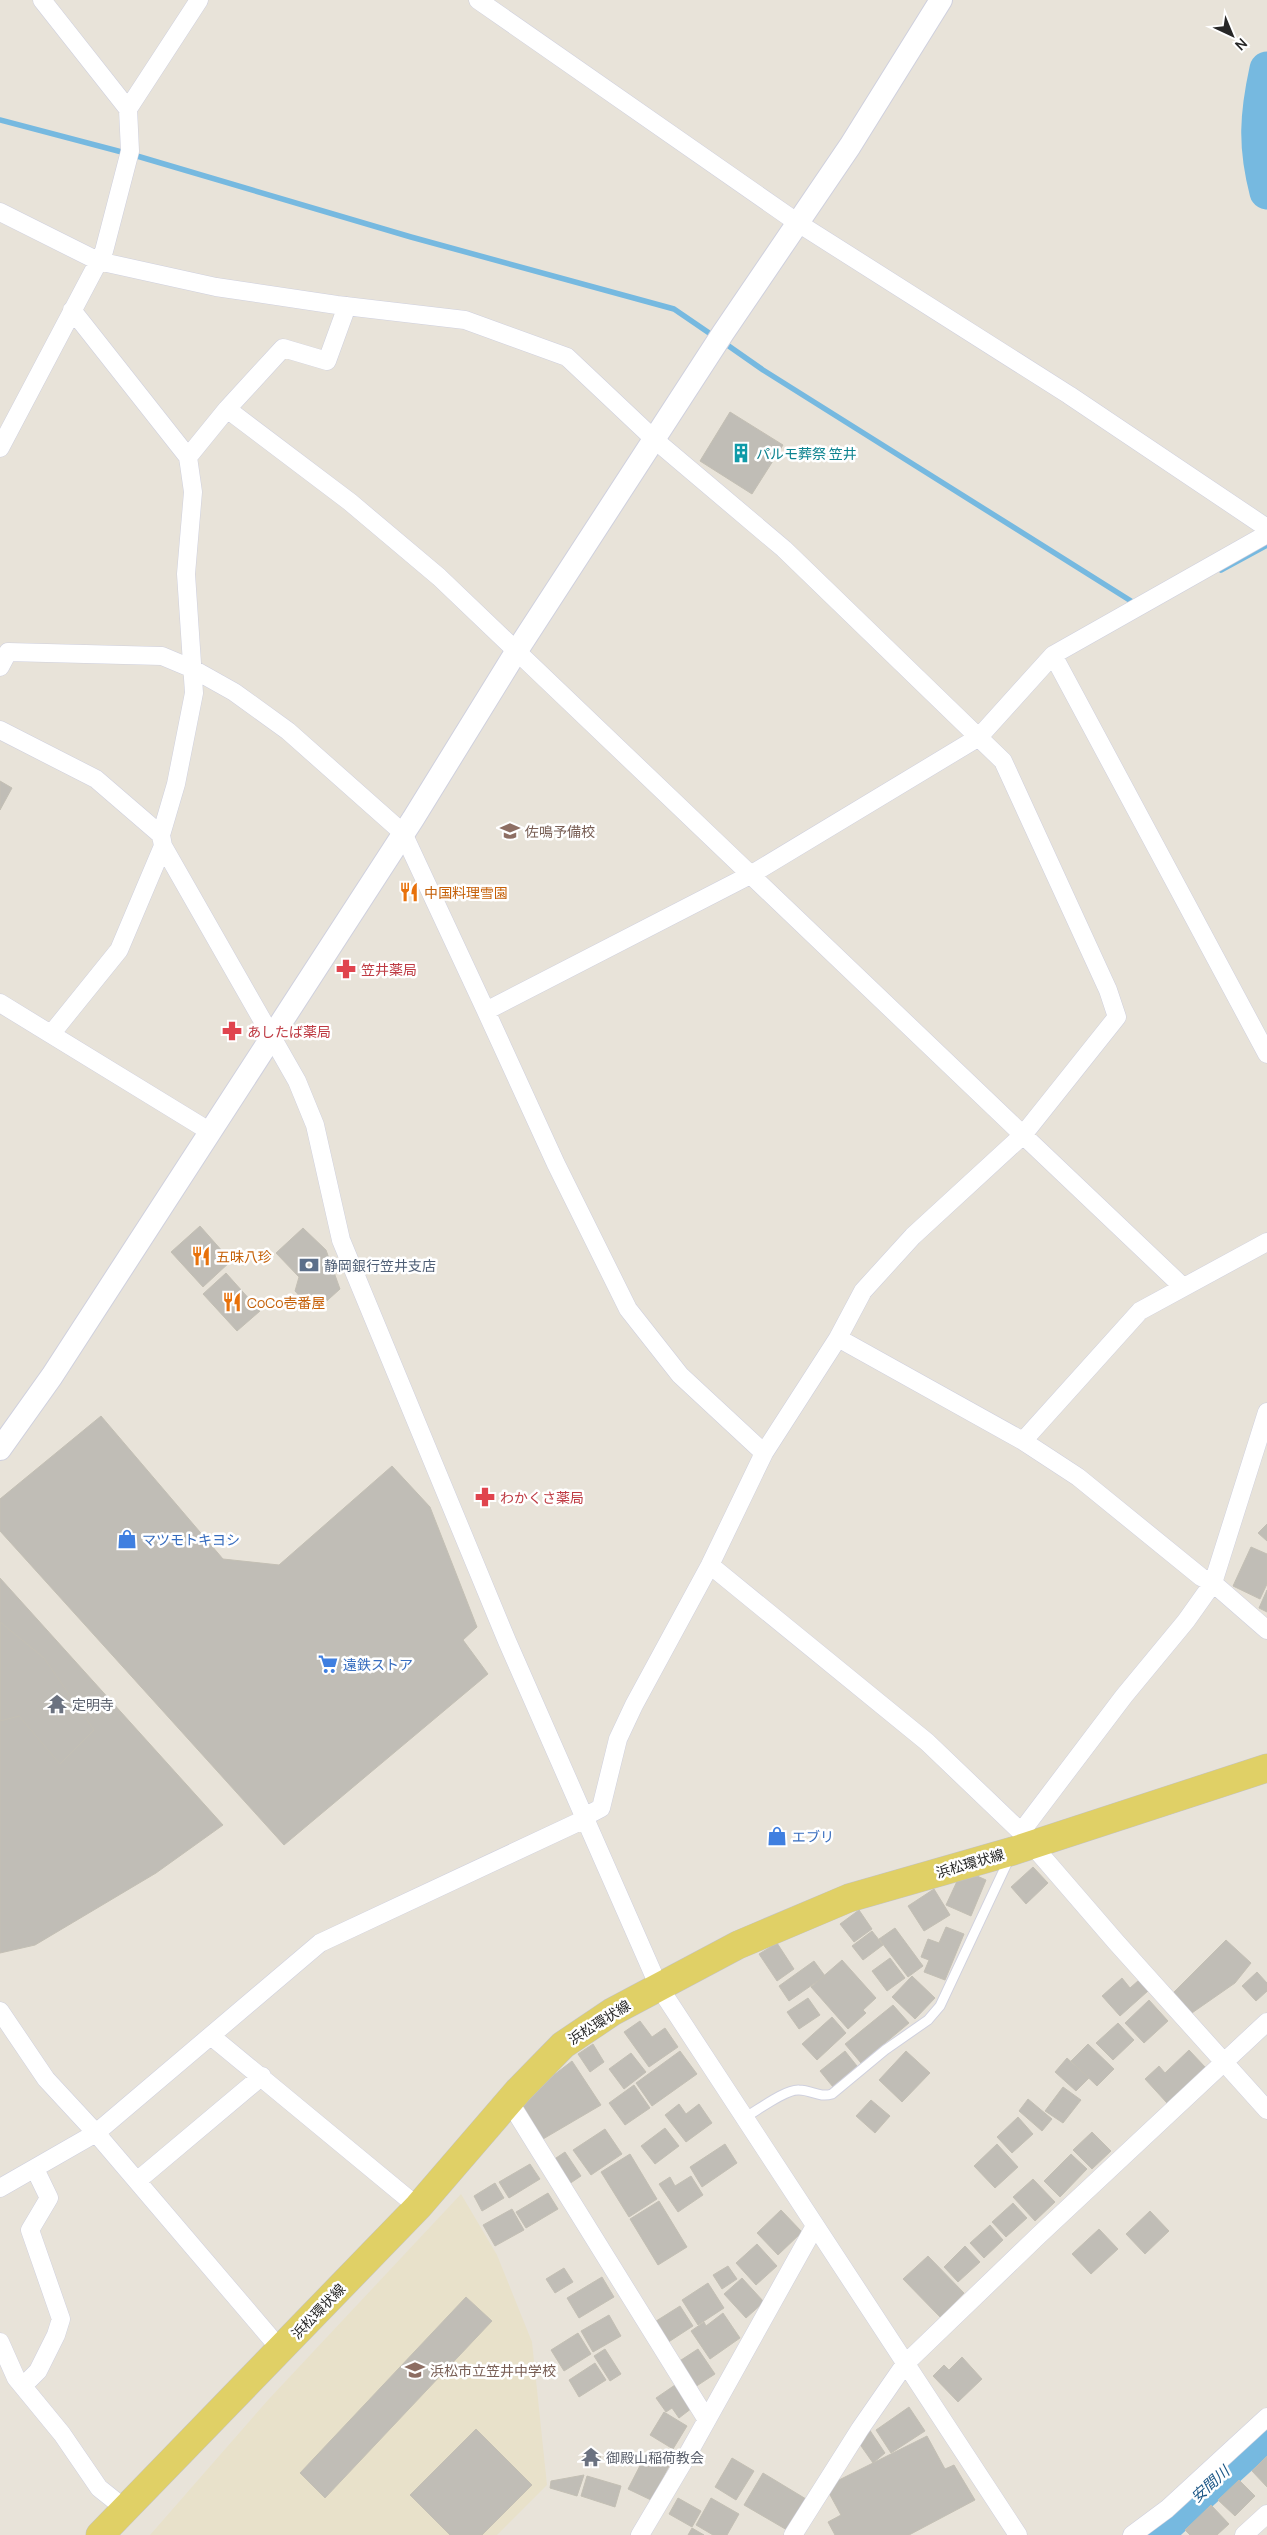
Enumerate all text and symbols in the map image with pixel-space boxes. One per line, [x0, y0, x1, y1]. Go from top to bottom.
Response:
north arrow [1207, 10, 1257, 60]
text: N [1231, 34, 1252, 55]
building icon: パルモ葬祭 笠井 [730, 442, 752, 464]
place label: パルモ葬祭 笠井 [756, 444, 857, 463]
school or university icon: 佐鳴予備校 [499, 820, 521, 842]
place label: 佐鳴予備校 [525, 822, 595, 841]
restaurant icon: 中国料理雪園 [398, 881, 420, 903]
place label: 中国料理雪園 [424, 883, 508, 902]
pharmacy icon: 笠井薬局 [335, 958, 357, 980]
place label: 笠井薬局 [361, 960, 417, 979]
pharmacy icon: あしたば薬局 [221, 1020, 243, 1042]
place label: あしたば薬局 [247, 1022, 331, 1041]
restaurant icon: 五味八珍 [190, 1245, 212, 1267]
place label: 五味八珍 [216, 1247, 272, 1266]
bank icon: 静岡銀行笠井支店 [298, 1254, 320, 1276]
place label: 静岡銀行笠井支店 [324, 1256, 436, 1275]
restaurant icon: CoCo壱番屋 [221, 1291, 243, 1313]
place label: CoCo壱番屋 [247, 1293, 326, 1312]
pharmacy icon: わかくさ薬局 [474, 1486, 496, 1508]
place label: わかくさ薬局 [500, 1488, 584, 1507]
shop icon: マツモトキヨシ [116, 1528, 138, 1550]
place label: マツモトキヨシ [142, 1530, 240, 1549]
supermarket icon: 遠鉄ストア [317, 1653, 339, 1675]
place label: 遠鉄ストア [343, 1655, 413, 1674]
temple icon: 定明寺 [46, 1693, 68, 1715]
place label: 定明寺 [72, 1695, 114, 1714]
shop icon: エブリ [766, 1825, 788, 1847]
place label: エブリ [792, 1827, 834, 1846]
street label: 浜松環状線 [934, 1844, 1006, 1882]
street label: 浜松環状線 [564, 1995, 634, 2049]
street label: 浜松環状線 [287, 2279, 349, 2343]
school or university icon: 浜松市立笠井中学校 [404, 2359, 426, 2381]
place label: 浜松市立笠井中学校 [430, 2361, 556, 2380]
temple icon: 御殿山稲荷教会 [580, 2446, 602, 2468]
place label: 御殿山稲荷教会 [606, 2448, 704, 2467]
water label: 安間川 [1186, 2460, 1235, 2507]

